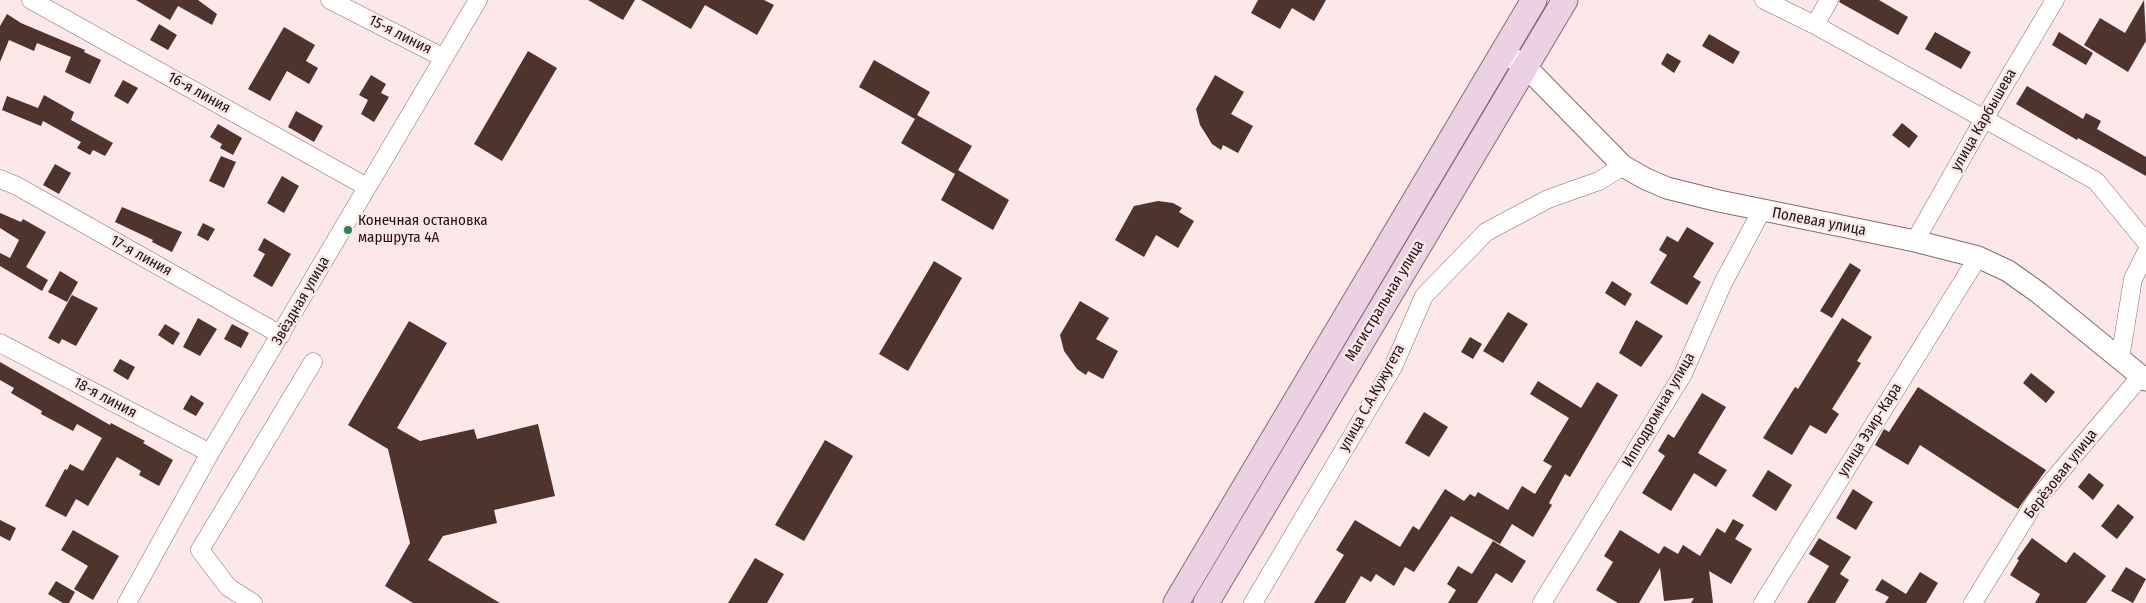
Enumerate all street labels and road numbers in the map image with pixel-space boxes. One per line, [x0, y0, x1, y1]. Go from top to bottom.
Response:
street label: 15-я линия [365, 11, 435, 59]
street label: улица Карбышева [1947, 66, 2021, 174]
street label: 16-я линия [165, 68, 233, 118]
street label: Полевая улица [1771, 204, 1867, 240]
street label: 17-я линия [107, 232, 175, 280]
street label: Магистральная улица [1342, 237, 1428, 365]
street label: Звёздная улица [268, 253, 334, 349]
street label: улица С.А.Кужугета [1335, 341, 1409, 455]
street label: Ипподромная улица [1619, 350, 1699, 470]
street label: 18-я линия [70, 374, 140, 422]
street label: улица Эзир-Кара [1834, 380, 1906, 480]
street label: Берёзовая улица [2021, 426, 2101, 522]

